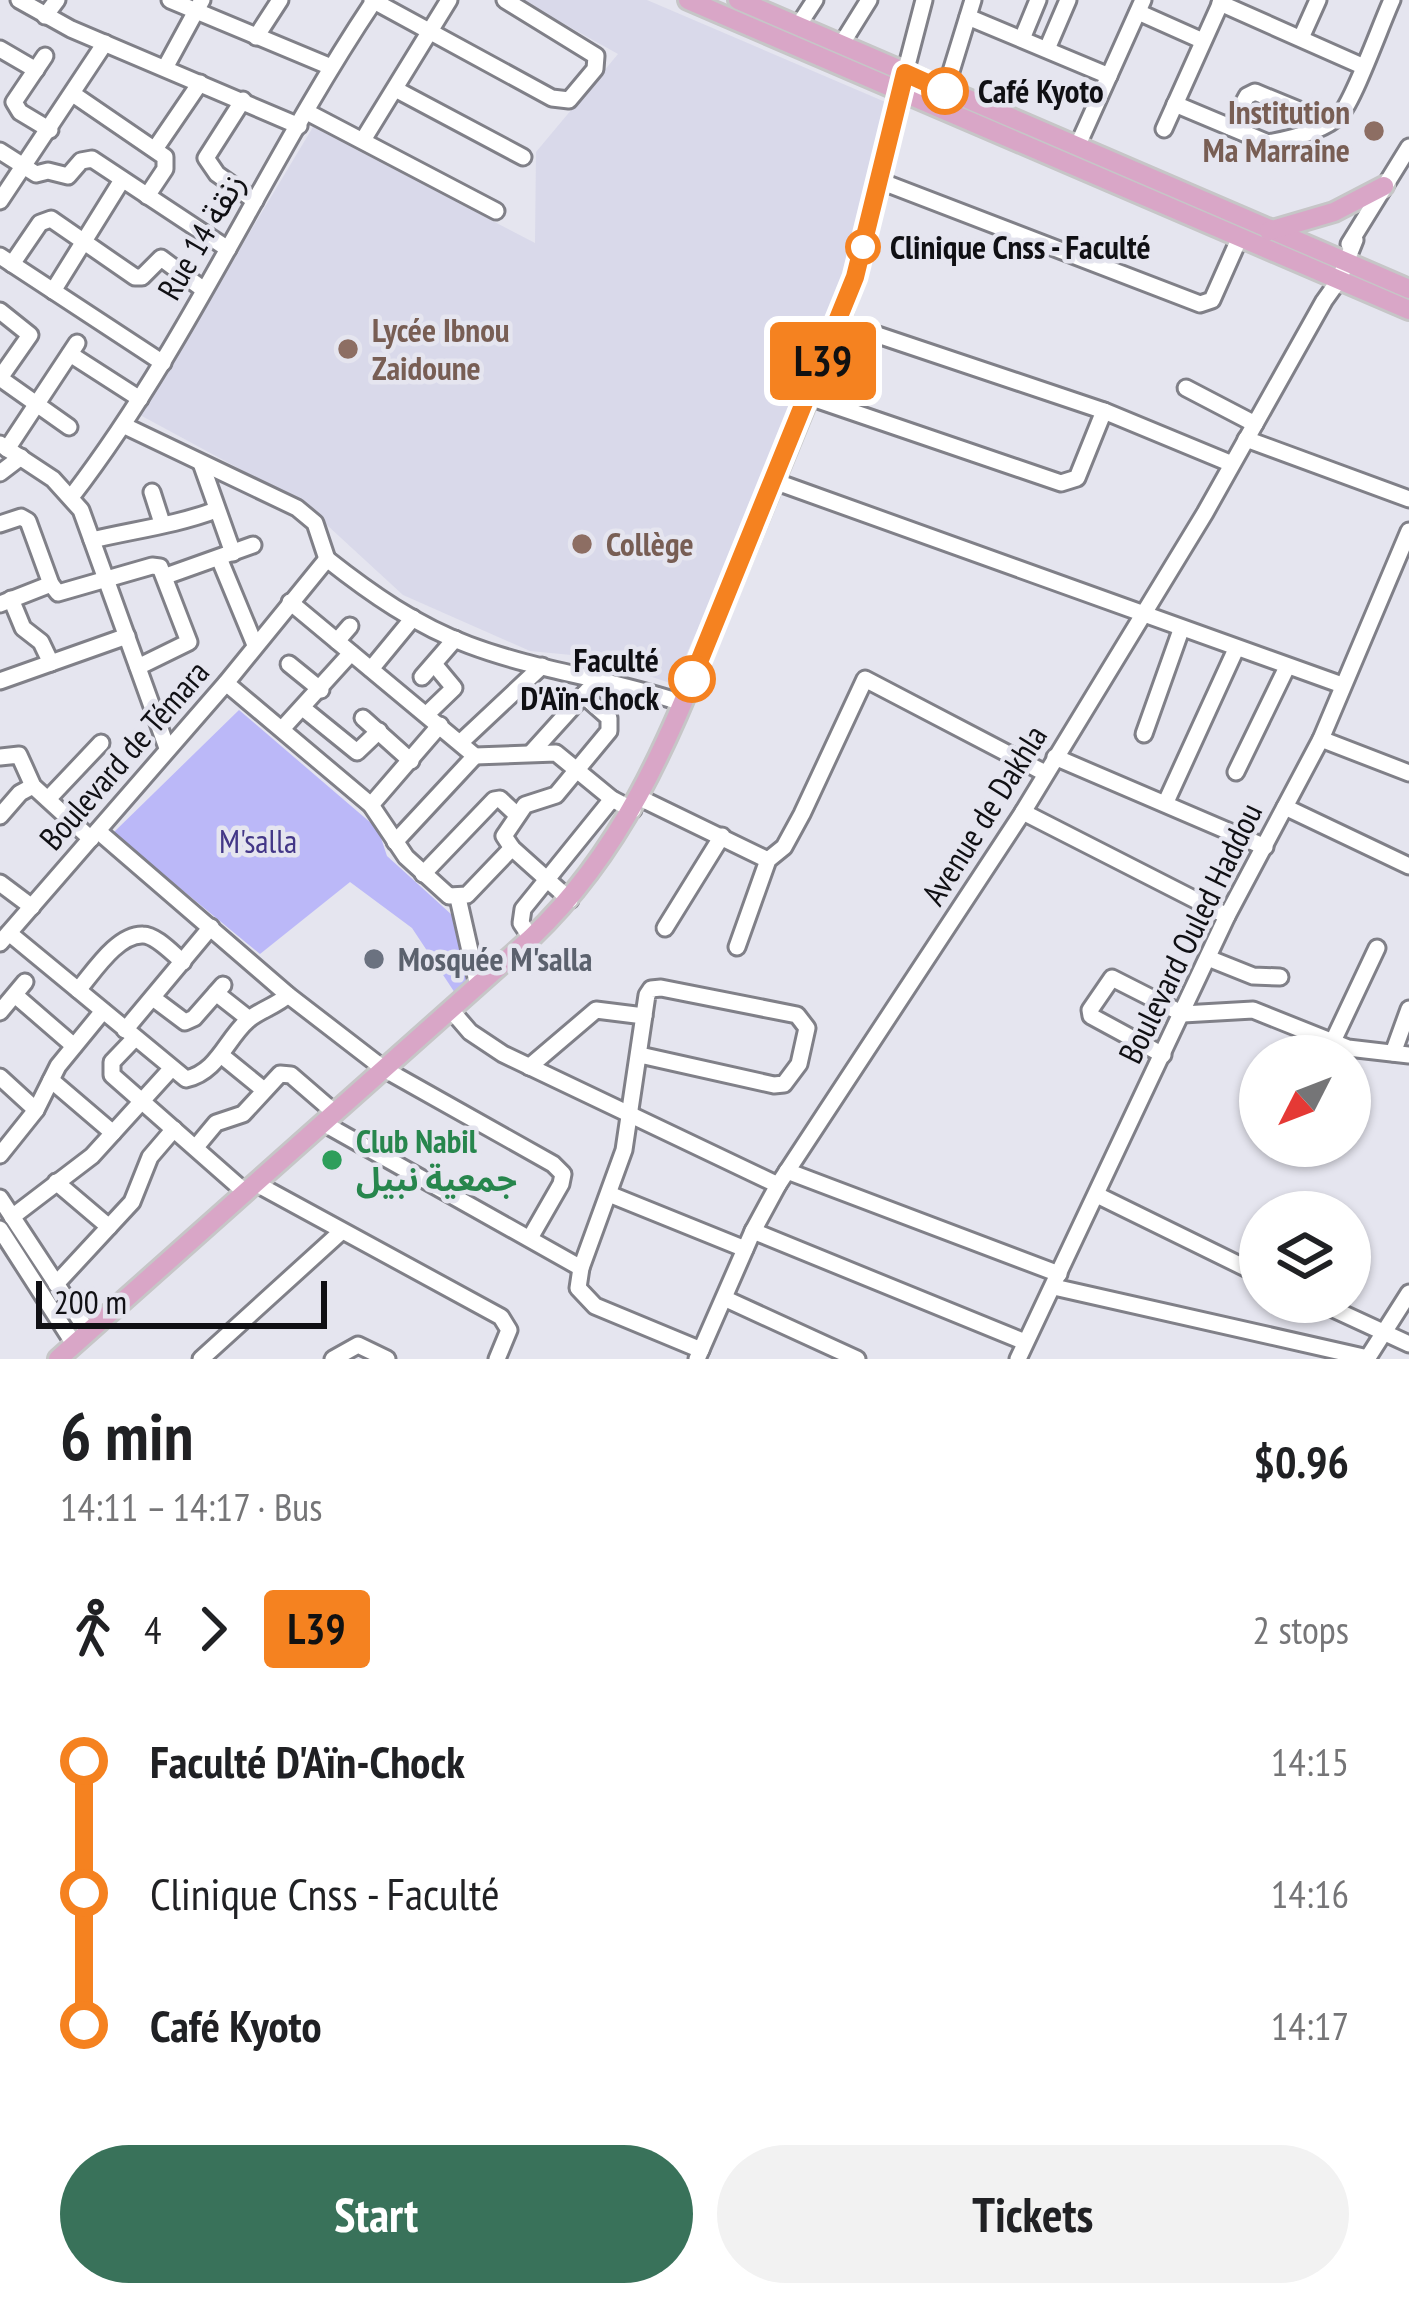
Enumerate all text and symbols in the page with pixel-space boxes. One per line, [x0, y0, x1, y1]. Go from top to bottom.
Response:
marker: Café Kyoto [923, 69, 967, 113]
place label: Café Kyoto [978, 69, 1104, 112]
place label: Institution Ma Marraine [1203, 90, 1350, 171]
marker: Institution Ma Marraine [1361, 118, 1387, 144]
street label: Rue 14 زنقة [147, 164, 254, 307]
place label: Clinique Cnss - Faculté [890, 225, 1151, 268]
marker: Clinique Cnss - Faculté [847, 231, 879, 263]
place label: Lycée Ibnou Zaidoune [372, 308, 510, 389]
line badge: L39 [754, 322, 892, 400]
text: L39 [794, 333, 852, 388]
marker: Lycée Ibnou Zaidoune [335, 336, 361, 362]
place label: Collège [606, 522, 694, 565]
marker: Collège [569, 531, 595, 557]
place label: Faculté D'Aïn-Chock [520, 638, 659, 719]
street label: Boulevard de Témara [29, 651, 218, 858]
marker: Faculté D'Aïn-Chock [670, 657, 714, 701]
street label: Avenue de Dakhla [911, 717, 1056, 913]
street label: Boulevard Ouled Haddou [1108, 796, 1271, 1070]
park label: M'salla [219, 819, 297, 862]
place label: Mosquée M'salla [398, 937, 592, 980]
marker: Mosquée M'salla [361, 946, 387, 972]
north arrow [1239, 1035, 1371, 1167]
map controls [1239, 1035, 1371, 1323]
place label: Club Nabil جمعية نبيل [356, 1119, 517, 1200]
marker: Club Nabil جمعية نبيل [319, 1147, 345, 1173]
button: layers [1239, 1191, 1371, 1323]
scale bar [36, 1275, 327, 1328]
text: 200 m [54, 1280, 127, 1323]
text: 6 min [60, 1393, 193, 1478]
text: $0.96 [1253, 1432, 1349, 1490]
text: 14:11 – 14:17 · Bus [60, 1481, 322, 1532]
icon: walk [60, 1596, 126, 1662]
icon: forward [180, 1596, 246, 1662]
text: L39 [288, 1601, 346, 1656]
text: 4 [144, 1604, 162, 1655]
text: 2 stops [1253, 1604, 1349, 1655]
text: Faculté D'Aïn-Chock [150, 1732, 465, 1790]
text: 14:15 [1271, 1736, 1349, 1787]
text: Clinique Cnss - Faculté [150, 1864, 500, 1922]
text: 14:16 [1271, 1868, 1349, 1919]
text: Café Kyoto [150, 1996, 322, 2054]
text: 14:17 [1271, 2000, 1349, 2051]
button: Start [60, 2145, 693, 2283]
button: Tickets [717, 2145, 1349, 2283]

